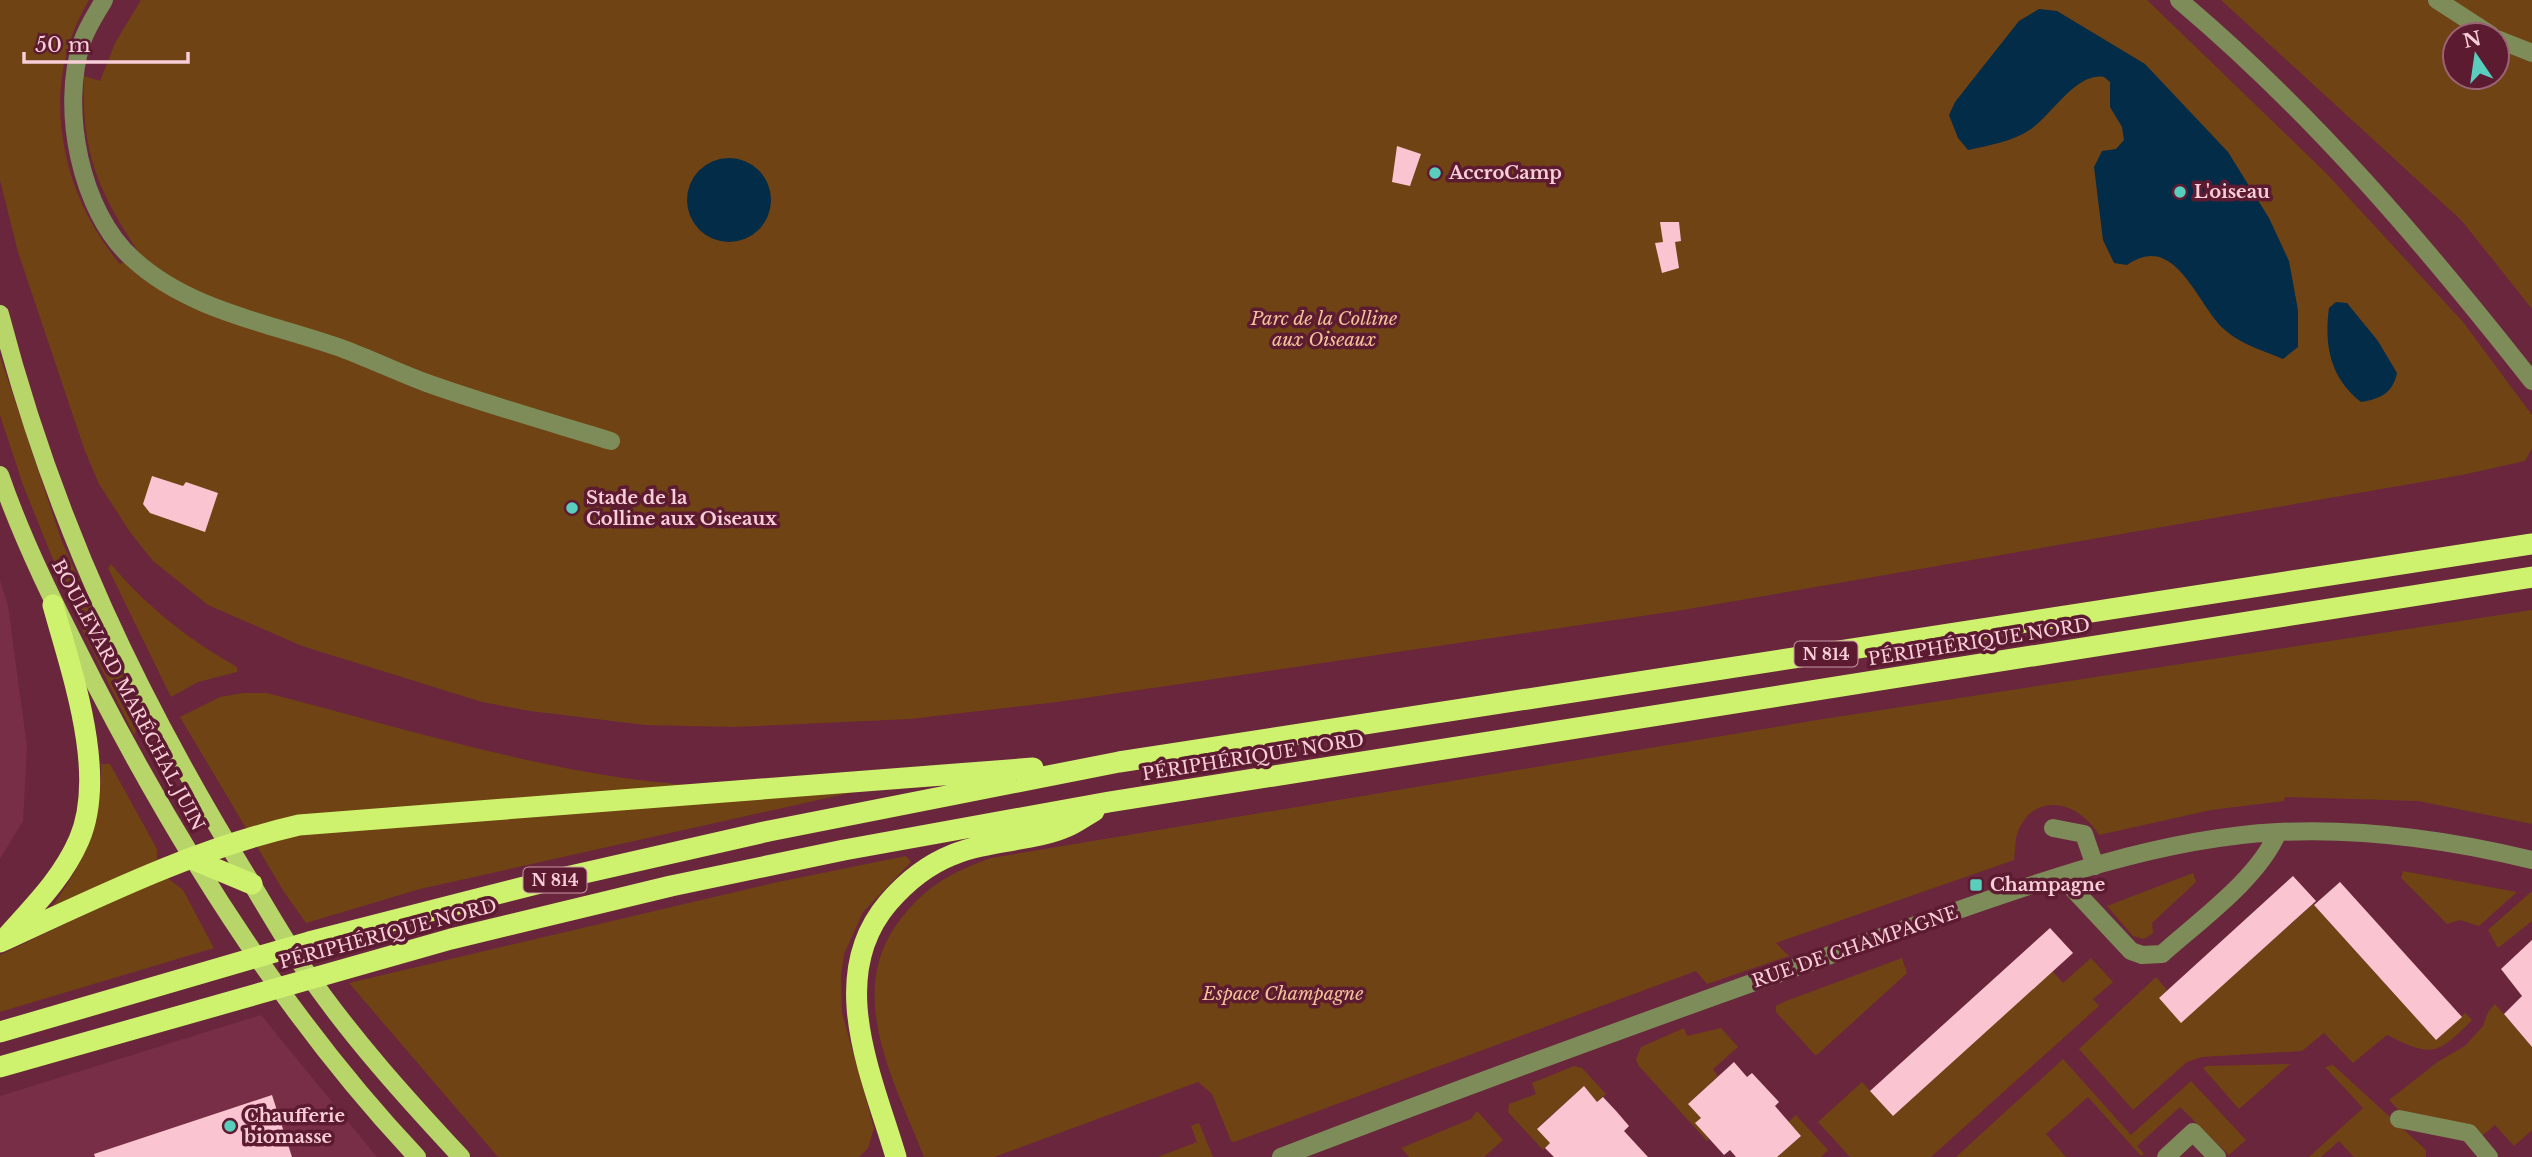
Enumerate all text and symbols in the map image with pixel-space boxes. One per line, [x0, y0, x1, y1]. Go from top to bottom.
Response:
scale bar [24, 21, 189, 65]
north arrow [2441, 21, 2511, 91]
text: N [2461, 27, 2484, 53]
text: 50 m [35, 32, 91, 58]
place label: AccroCamp [1448, 162, 1562, 184]
marker: AccroCamp [1427, 165, 1443, 181]
place label: L'oiseau [2194, 181, 2270, 203]
marker: L'oiseau [2172, 184, 2188, 200]
park label: Parc de la Colline aux Oiseaux [1250, 308, 1397, 351]
place label: Stade de la Colline aux Oiseaux [586, 487, 777, 530]
marker: Stade de la Colline aux Oiseaux [564, 500, 580, 516]
street label: BOULEVARD MARÉCHAL JUIN [47, 555, 210, 834]
street label: PÉRIPHÉRIQUE NORD [1866, 613, 2091, 670]
road number: N 814 [1794, 642, 1857, 666]
street label: PÉRIPHÉRIQUE NORD [1140, 728, 1365, 785]
road number: N 814 [524, 867, 586, 892]
place label: Champagne [1990, 874, 2105, 896]
marker: Champagne [1968, 877, 1984, 893]
street label: PÉRIPHÉRIQUE NORD [277, 893, 499, 974]
street label: RUE DE CHAMPAGNE [1749, 901, 1961, 993]
park label: Espace Champagne [1202, 983, 1363, 1005]
place label: Chaufferie biomasse [243, 1105, 345, 1148]
marker: Chaufferie biomasse [222, 1118, 238, 1134]

